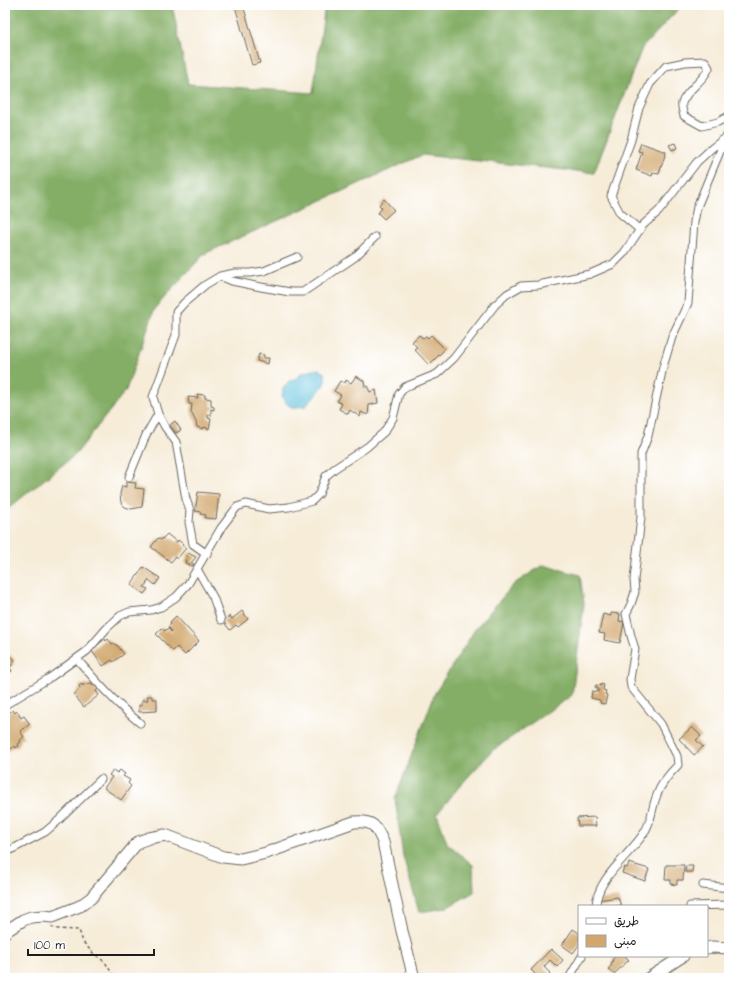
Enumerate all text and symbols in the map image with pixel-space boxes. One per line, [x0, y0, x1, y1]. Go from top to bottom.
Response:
legend [578, 905, 708, 957]
text: طريق [614, 913, 639, 930]
scale bar [28, 931, 154, 957]
text: مبنى [614, 933, 637, 950]
text: 100 m [34, 937, 65, 954]

